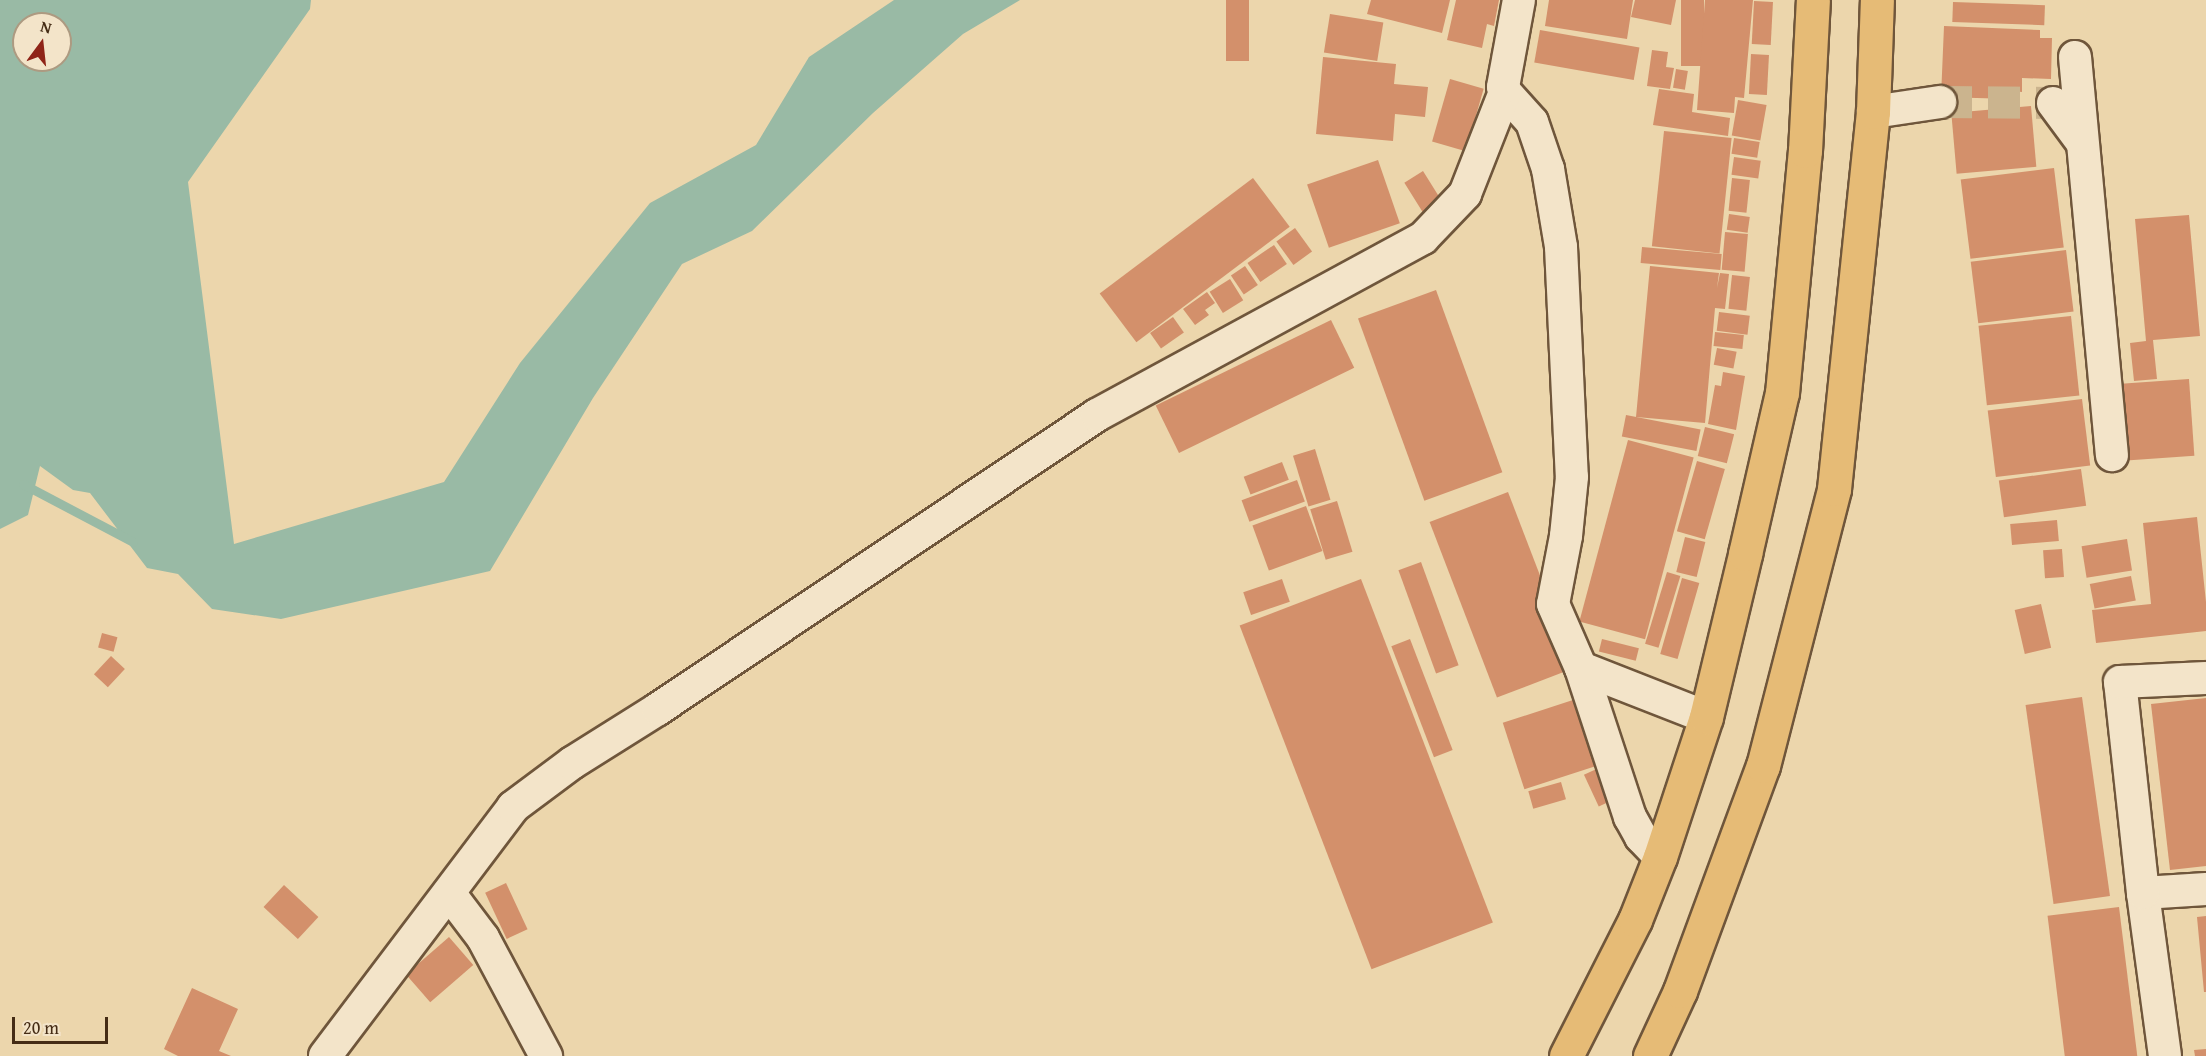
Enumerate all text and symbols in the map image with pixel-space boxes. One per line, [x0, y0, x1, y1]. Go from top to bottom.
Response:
north arrow [12, 12, 72, 72]
text: N [38, 14, 54, 40]
scale bar [15, 1005, 111, 1043]
text: 20 m [23, 1014, 59, 1041]

